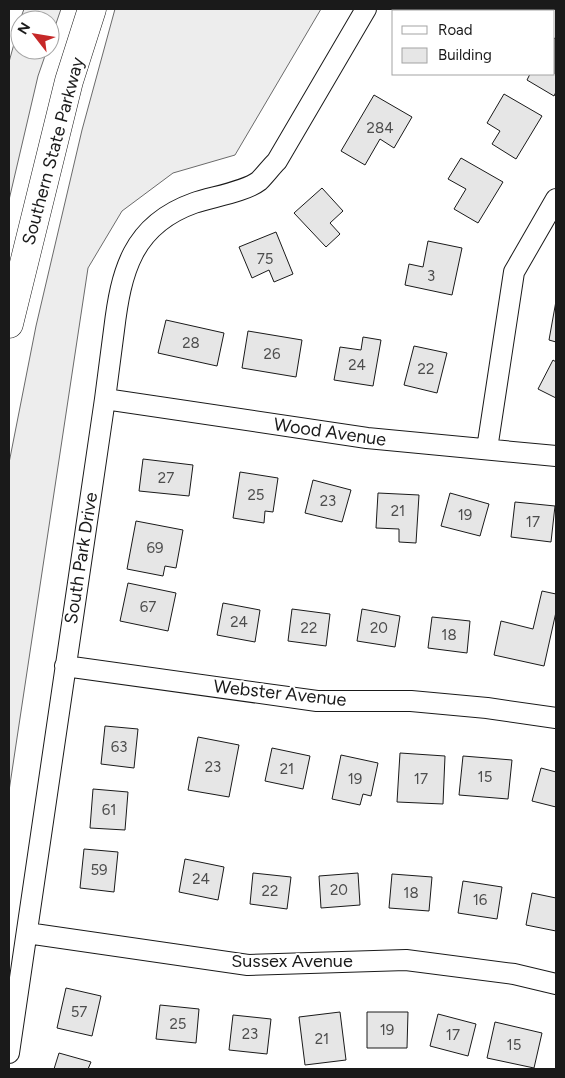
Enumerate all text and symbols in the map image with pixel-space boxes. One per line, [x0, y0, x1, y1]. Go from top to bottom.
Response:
north arrow [10, 10, 60, 60]
legend [392, 10, 555, 75]
text: N [14, 20, 34, 38]
text: Road [438, 21, 473, 39]
text: Building [438, 46, 492, 64]
street label: Southern State Parkway [17, 54, 89, 247]
house number: 284 [367, 119, 393, 137]
house number: 75 [257, 250, 273, 268]
house number: 3 [427, 267, 435, 285]
house number: 28 [182, 334, 200, 352]
house number: 26 [264, 345, 281, 363]
house number: 24 [348, 356, 366, 374]
house number: 22 [418, 360, 434, 378]
street label: Wood Avenue [272, 413, 388, 451]
house number: 27 [158, 469, 174, 487]
house number: 25 [247, 486, 265, 504]
street label: South Park Drive [60, 490, 102, 625]
house number: 23 [320, 492, 336, 510]
house number: 21 [391, 502, 405, 520]
house number: 19 [458, 506, 472, 524]
house number: 17 [526, 513, 540, 531]
house number: 69 [147, 539, 163, 557]
house number: 67 [140, 598, 156, 616]
house number: 24 [230, 613, 248, 631]
house number: 22 [301, 619, 317, 637]
house number: 20 [370, 619, 388, 637]
house number: 18 [441, 626, 457, 644]
street label: Webster Avenue [213, 675, 348, 711]
house number: 63 [111, 738, 127, 756]
house number: 23 [205, 758, 221, 776]
house number: 21 [280, 760, 294, 778]
house number: 15 [478, 768, 492, 786]
house number: 19 [348, 770, 362, 788]
house number: 17 [414, 770, 428, 788]
house number: 61 [102, 801, 116, 819]
house number: 59 [90, 861, 108, 879]
house number: 24 [192, 870, 210, 888]
house number: 20 [330, 881, 348, 899]
house number: 22 [262, 882, 278, 900]
house number: 18 [403, 884, 419, 902]
house number: 16 [473, 891, 488, 909]
street label: Sussex Avenue [231, 950, 353, 972]
house number: 57 [71, 1003, 87, 1021]
house number: 25 [169, 1015, 187, 1033]
house number: 19 [380, 1021, 394, 1039]
house number: 23 [242, 1025, 258, 1043]
house number: 17 [446, 1026, 460, 1044]
house number: 21 [315, 1030, 329, 1048]
house number: 15 [507, 1036, 521, 1054]

